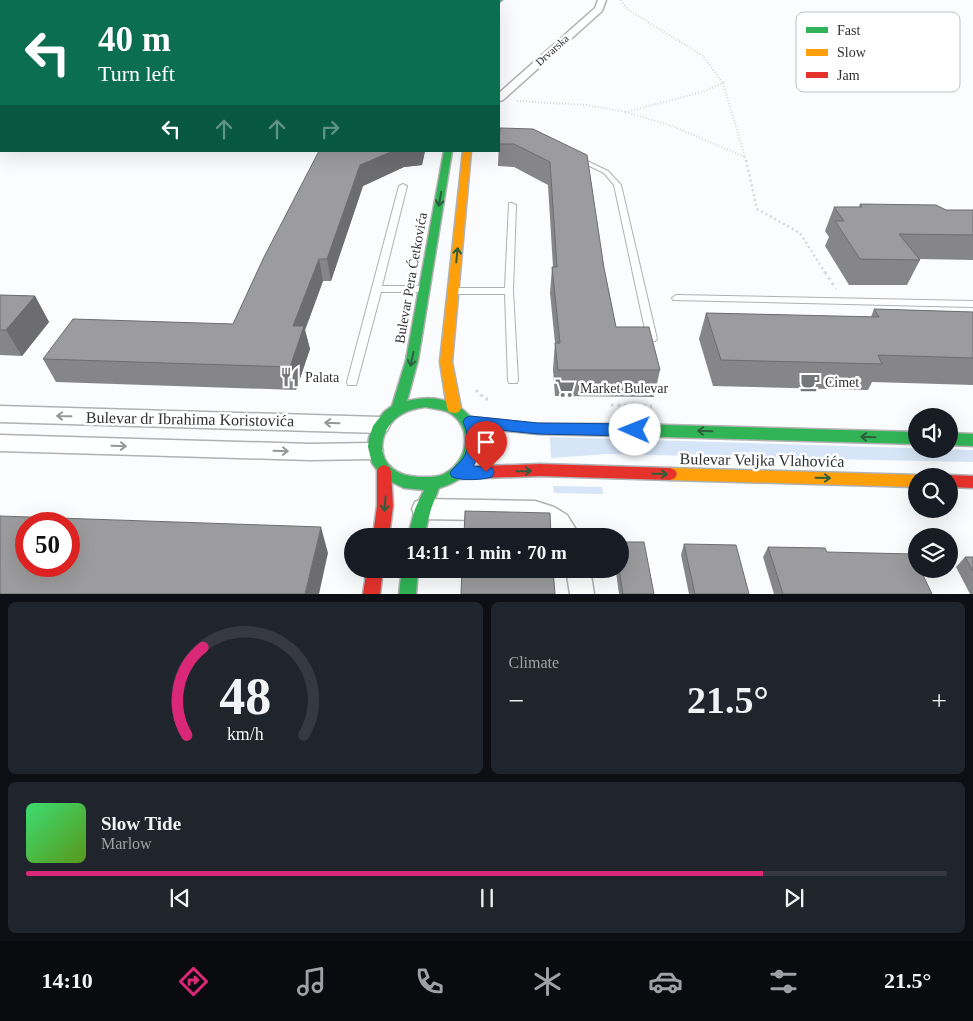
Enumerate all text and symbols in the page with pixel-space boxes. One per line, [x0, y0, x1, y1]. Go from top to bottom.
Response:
legend [796, 12, 960, 92]
icon: left [15, 20, 80, 85]
text: 40 m [98, 20, 171, 59]
text: Fast [837, 23, 860, 38]
street label: Drvarska [533, 32, 571, 68]
text: Slow [837, 45, 867, 60]
text: Turn left [98, 61, 175, 86]
text: Jam [837, 68, 860, 83]
icon: left [157, 115, 185, 143]
icon: ahead [210, 115, 238, 143]
icon: ahead [263, 115, 291, 143]
icon: right [316, 115, 344, 143]
one-way arrow [435, 191, 445, 207]
street label: Bulevar Pera Ćetkovića [391, 210, 430, 345]
one-way arrow [452, 248, 462, 264]
one-way arrow [407, 351, 416, 367]
restaurant icon: Palata [279, 366, 301, 388]
place label: Palata [305, 370, 340, 385]
cafe icon: Cimet [799, 371, 821, 393]
place label: Cimet [825, 375, 859, 390]
supermarket icon: Market Bulevar [554, 377, 576, 399]
place label: Market Bulevar [580, 381, 669, 396]
position arrow [608, 403, 660, 455]
map controls [908, 408, 958, 578]
button: sound [908, 408, 958, 458]
street label: Bulevar dr Ibrahima Koristovića [86, 409, 294, 429]
one-way arrow [57, 411, 73, 421]
one-way arrow [324, 418, 340, 428]
pin [465, 421, 507, 472]
one-way arrow [697, 426, 714, 436]
icon: arrive [472, 428, 500, 456]
one-way arrow [860, 432, 876, 441]
one-way arrow [110, 441, 126, 451]
one-way arrow [273, 446, 289, 455]
street label: Bulevar Veljka Vlahovića [679, 450, 844, 471]
one-way arrow [515, 466, 531, 476]
button: search [908, 468, 958, 518]
one-way arrow [652, 469, 668, 479]
one-way arrow [814, 473, 830, 483]
one-way arrow [380, 495, 389, 511]
speed limit sign: 50 [15, 512, 80, 577]
button: layers [908, 528, 958, 578]
text: 14:11 · 1 min · 70 m [406, 542, 567, 563]
text: Climate [509, 654, 559, 671]
text: 48 [219, 668, 271, 725]
text: 21.5° [687, 679, 769, 721]
text: − [509, 685, 524, 716]
text: + [931, 685, 947, 716]
text: km/h [227, 724, 264, 744]
text: Slow Tide [101, 813, 181, 834]
text: Marlow [101, 835, 152, 852]
icon: previous [166, 884, 194, 912]
icon: pause [473, 884, 501, 912]
icon: next [780, 884, 808, 912]
icon: directions [176, 964, 211, 999]
icon: music [294, 964, 329, 999]
icon: phone [412, 964, 447, 999]
icon: climate [530, 964, 565, 999]
icon: car [648, 964, 683, 999]
icon: filters [766, 964, 801, 999]
text: 14:10 [42, 968, 93, 993]
text: 21.5° [884, 968, 931, 993]

